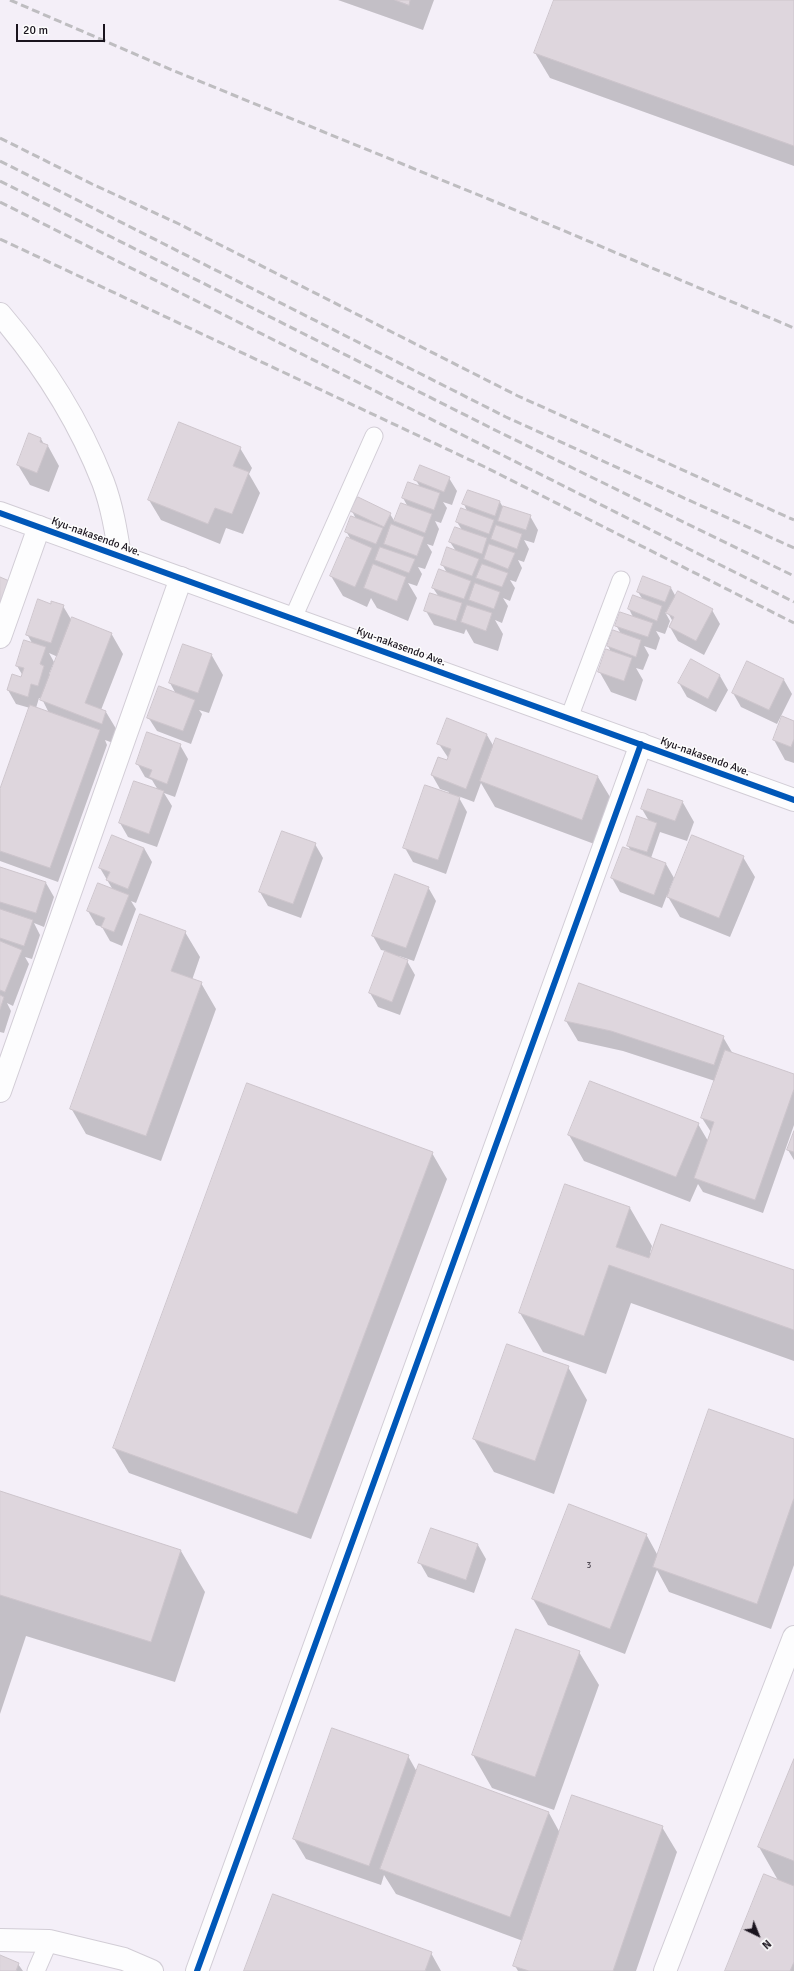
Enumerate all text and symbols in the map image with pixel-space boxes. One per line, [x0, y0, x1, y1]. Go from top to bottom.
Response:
scale bar [18, 16, 107, 42]
text: 20 m [23, 23, 48, 38]
street label: Kyu-nakasendo Ave. [50, 515, 142, 559]
street label: Kyu-nakasendo Ave. [355, 625, 447, 669]
street label: Kyu-nakasendo Ave. [659, 735, 751, 779]
house number: 3 [587, 1561, 591, 1571]
north arrow [738, 1915, 778, 1955]
text: N [759, 1937, 774, 1952]

